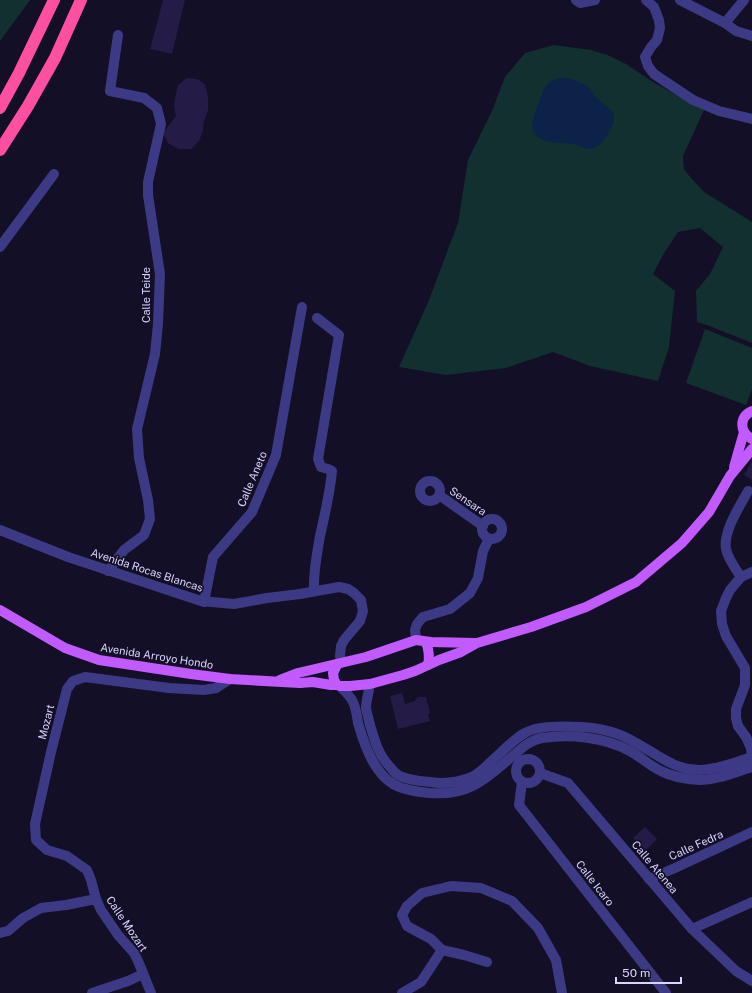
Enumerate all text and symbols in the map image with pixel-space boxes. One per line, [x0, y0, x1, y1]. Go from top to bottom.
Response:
street label: Calle Teide [140, 267, 152, 323]
street label: Calle Aneto [235, 449, 269, 509]
street label: Sensara [447, 484, 489, 518]
street label: Avenida Rocas Blancas [89, 546, 205, 594]
street label: Avenida Arroyo Hondo [100, 641, 214, 671]
street label: Mozart [36, 703, 56, 741]
street label: Calle Fedra [667, 828, 725, 862]
street label: Calle Atenea [630, 838, 680, 896]
street label: Calle Icaro [574, 858, 616, 908]
street label: Calle Mozart [104, 894, 150, 954]
scale bar [616, 959, 681, 985]
text: 50 m [622, 966, 650, 980]

